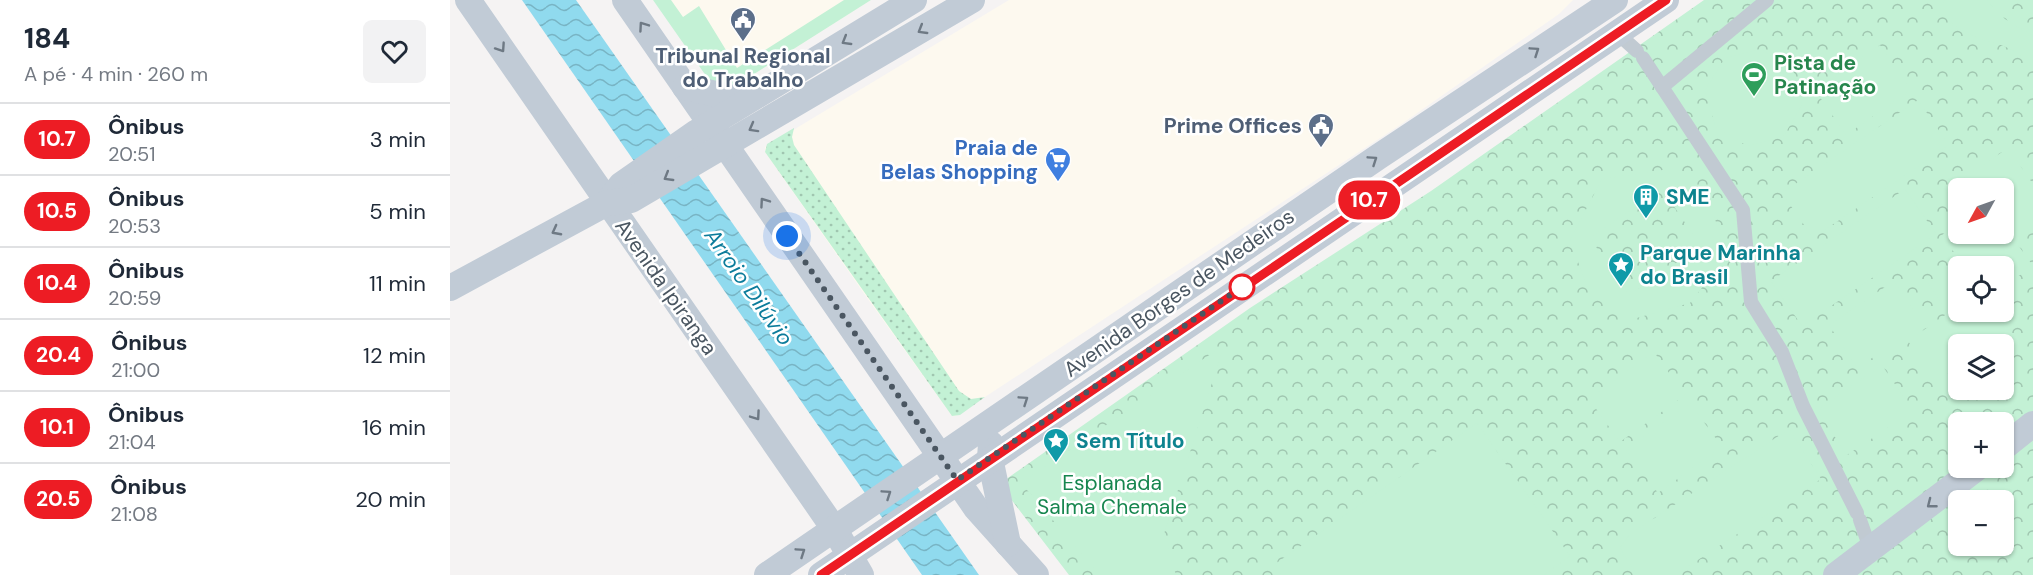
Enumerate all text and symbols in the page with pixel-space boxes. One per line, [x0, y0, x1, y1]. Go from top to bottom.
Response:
public building icon: Tribunal Regional do Trabalho [728, 5, 758, 43]
text: 184 [24, 20, 70, 57]
button: heart [363, 20, 426, 83]
one-way arrow [639, 22, 650, 33]
one-way arrow [918, 23, 928, 35]
one-way arrow [842, 34, 852, 46]
one-way arrow [494, 42, 505, 53]
place label: Tribunal Regional do Trabalho [655, 42, 831, 94]
one-way arrow [1529, 47, 1540, 58]
place label: Pista de Patinação [1774, 49, 1876, 101]
sports icon: Pista de Patinação [1739, 60, 1769, 98]
text: A pé · 4 min · 260 m [24, 61, 208, 87]
public building icon: Prime Offices [1306, 111, 1336, 149]
text: Ônibus [108, 112, 185, 141]
place label: Prime Offices [1164, 112, 1302, 140]
one-way arrow [749, 121, 759, 132]
text: 10.7 [38, 125, 76, 153]
text: 3 min [370, 125, 426, 154]
place label: Praia de Belas Shopping [881, 134, 1038, 186]
text: 20:51 [108, 141, 155, 167]
supermarket icon: Praia de Belas Shopping [1043, 145, 1073, 183]
one-way arrow [1367, 156, 1378, 167]
one-way arrow [664, 170, 674, 182]
north arrow [1948, 178, 2014, 244]
map controls [1948, 178, 2014, 556]
line badge: 10.7 [1327, 180, 1411, 220]
building icon: SME [1631, 182, 1661, 220]
place label: SME [1666, 183, 1710, 211]
text: Ônibus [108, 184, 185, 213]
text: 10.7 [1350, 186, 1388, 214]
text: 10.5 [37, 197, 77, 225]
text: 5 min [369, 197, 426, 226]
one-way arrow [760, 197, 771, 208]
street label: Avenida Borges de Medeiros [1058, 203, 1300, 383]
text: 20:53 [108, 213, 161, 239]
street label: Avenida Ipiranga [609, 213, 723, 361]
your location [772, 221, 802, 251]
water label: Arroio Dilúvio [697, 222, 800, 351]
one-way arrow [552, 224, 562, 235]
place label: Parque Marinha do Brasil [1640, 239, 1801, 291]
place icon: Parque Marinha do Brasil [1606, 250, 1636, 288]
text: Ônibus [108, 256, 185, 285]
button: locate [1948, 256, 2014, 322]
text: 10.4 [37, 269, 77, 297]
text: 11 min [369, 269, 426, 298]
unlabelled marker [1229, 274, 1255, 300]
text: 20:59 [108, 285, 161, 311]
text: Ônibus [111, 328, 187, 357]
button: layers [1948, 334, 2014, 400]
text: 20.4 [36, 341, 81, 369]
text: 12 min [363, 341, 426, 370]
text: 21:00 [111, 357, 160, 383]
one-way arrow [1017, 396, 1028, 407]
text: Ônibus [108, 400, 185, 429]
one-way arrow [749, 410, 760, 421]
button: + [1948, 412, 2014, 478]
text: 10.1 [40, 413, 74, 441]
text: 16 min [362, 413, 426, 442]
place icon: Sem Título [1041, 426, 1071, 464]
place label: Sem Título [1076, 427, 1185, 455]
text: 21:04 [108, 429, 156, 455]
park label: Esplanada Salma Chemale [1037, 469, 1187, 521]
text: Ônibus [110, 472, 187, 501]
text: 20.5 [36, 485, 80, 513]
text: 20 min [355, 485, 426, 514]
one-way arrow [880, 490, 891, 501]
button: − [1948, 490, 2014, 556]
one-way arrow [1927, 497, 1938, 508]
text: 21:08 [110, 501, 158, 527]
one-way arrow [794, 548, 805, 559]

